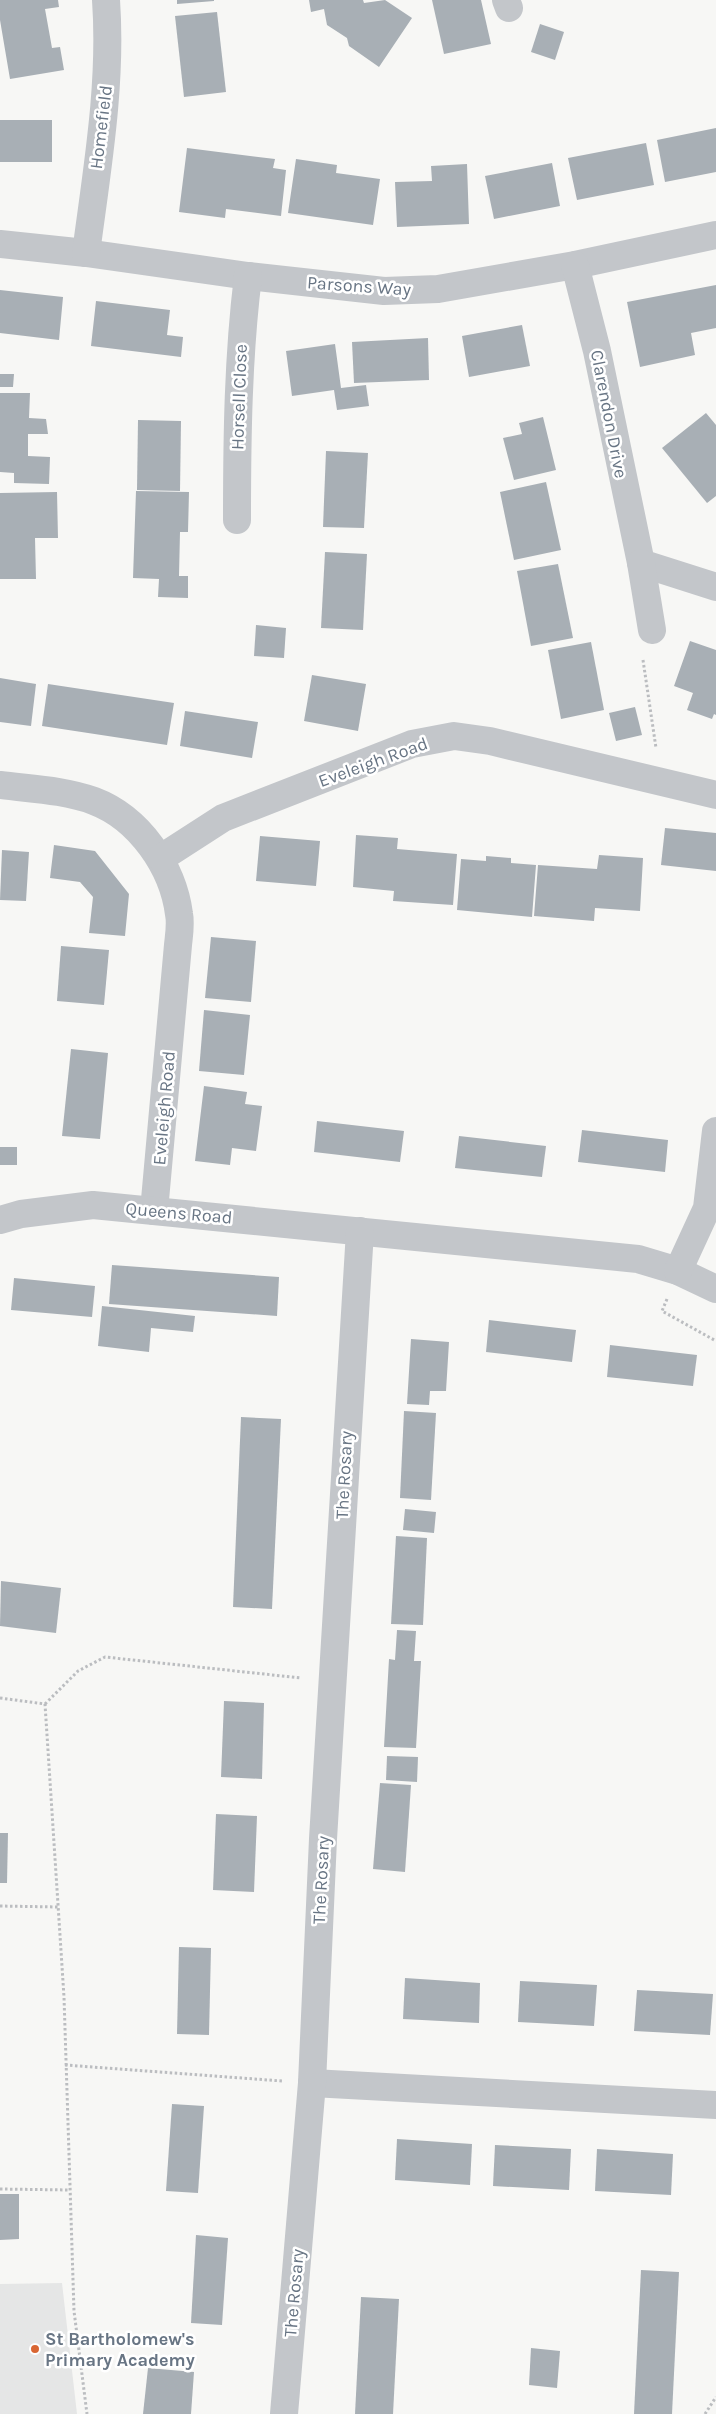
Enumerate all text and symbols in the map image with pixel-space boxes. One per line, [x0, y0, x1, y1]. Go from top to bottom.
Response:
street label: Homefield [85, 84, 117, 170]
street label: Parsons Way [306, 271, 412, 301]
street label: Horsell Close [226, 344, 252, 450]
street label: Clarendon Drive [586, 348, 632, 480]
street label: Eveleigh Road [315, 732, 431, 792]
street label: Eveleigh Road [148, 1050, 180, 1166]
street label: Queens Road [125, 1197, 233, 1229]
street label: The Rosary [331, 1430, 357, 1520]
street label: The Rosary [308, 1835, 334, 1925]
street label: The Rosary [279, 2247, 309, 2338]
place label: St Bartholomew's Primary Academy [45, 2328, 195, 2371]
marker: St Bartholomew's Primary Academy [29, 2343, 41, 2355]

